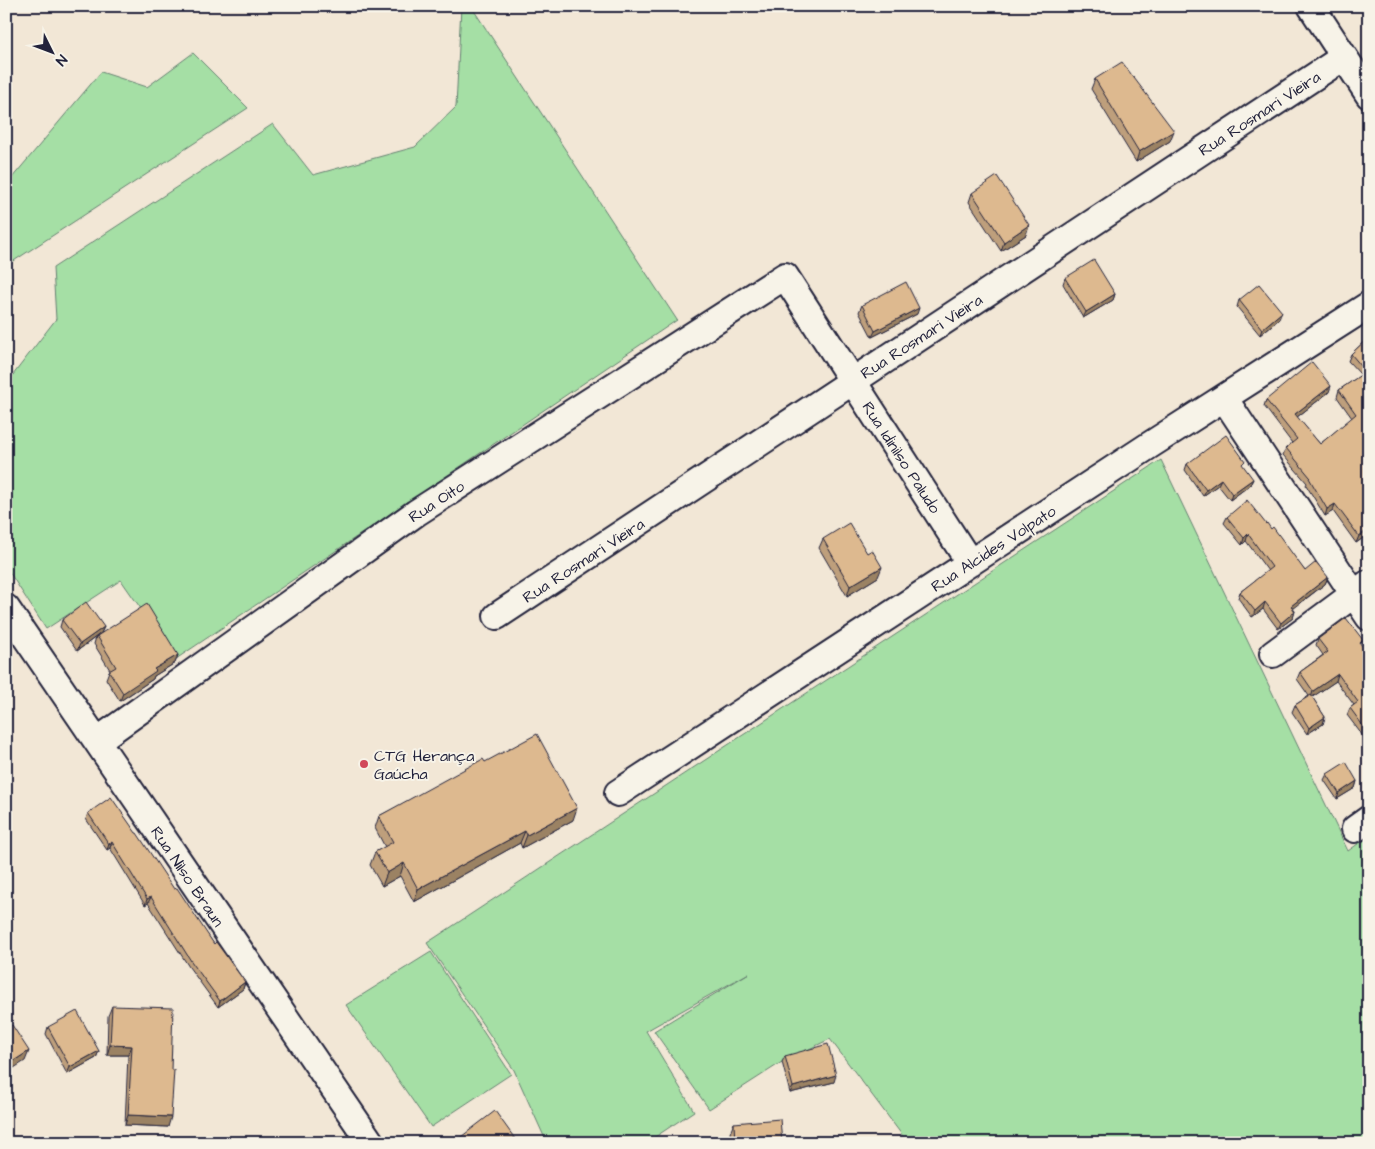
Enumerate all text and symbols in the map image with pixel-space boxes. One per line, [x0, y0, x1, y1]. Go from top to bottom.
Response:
north arrow [28, 28, 78, 78]
text: N [50, 50, 71, 70]
street label: Rua Rosmari Vieira [1194, 66, 1325, 162]
street label: Rua Rosmari Vieira [856, 289, 987, 385]
street label: Rua Idinilso Paludo [857, 397, 946, 518]
street label: Rua Oito [404, 476, 469, 528]
street label: Rua Alcides Volpato [927, 500, 1060, 597]
street label: Rua Rosmari Vieira [518, 513, 649, 609]
place label: CTG Herança Gaúcha [374, 745, 474, 785]
marker: CTG Herança Gaúcha [358, 758, 370, 770]
street label: Rua Nilso Braun [145, 822, 229, 931]

